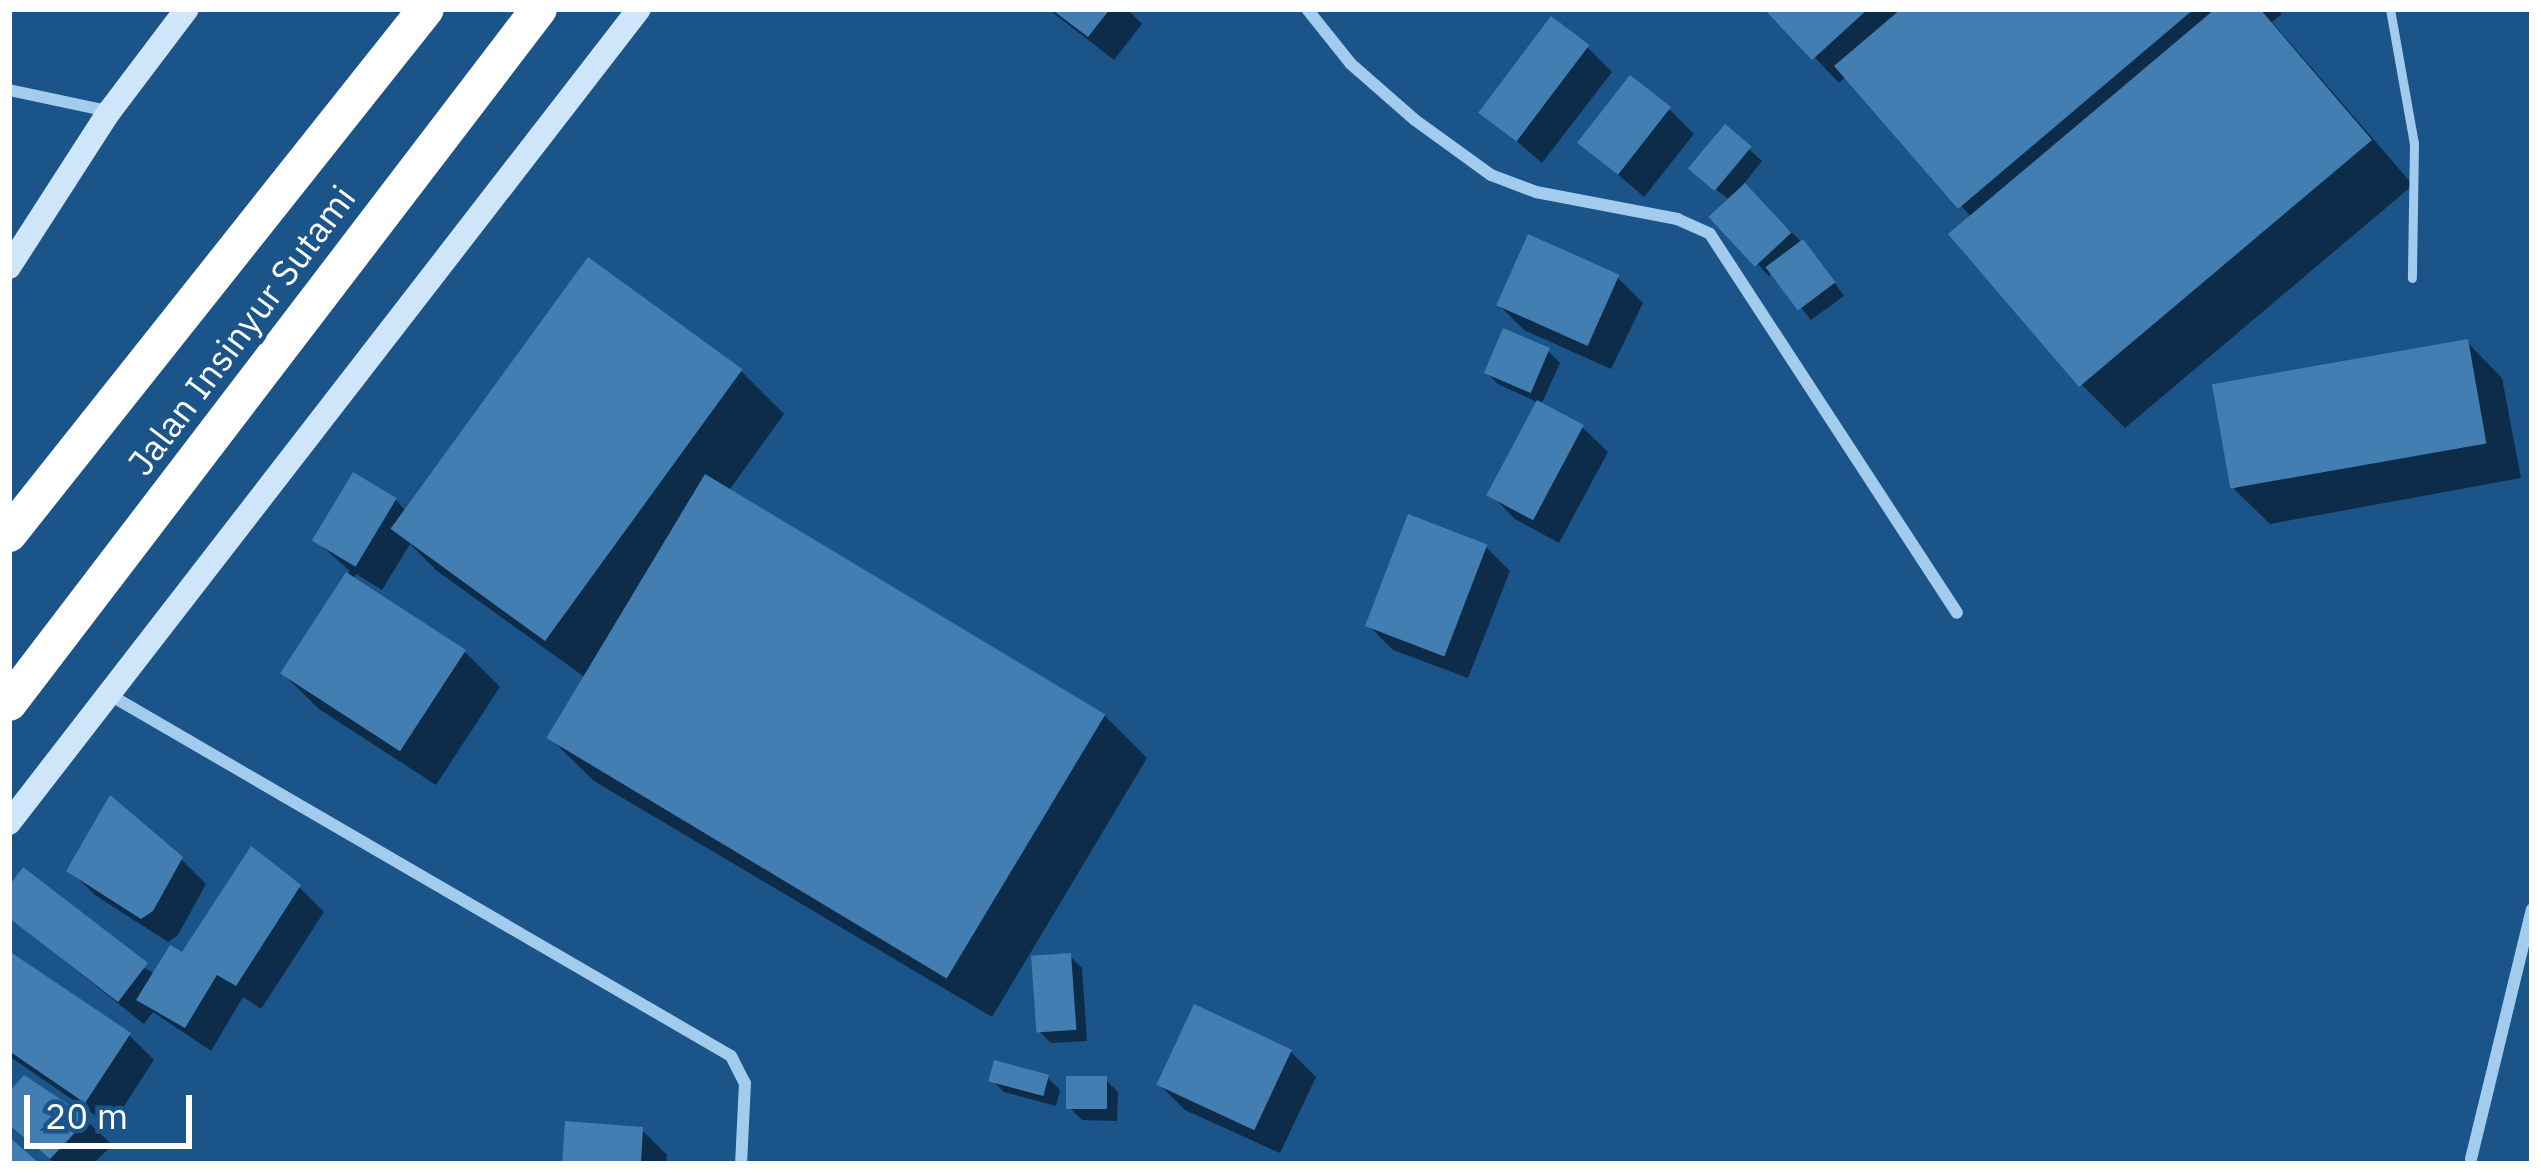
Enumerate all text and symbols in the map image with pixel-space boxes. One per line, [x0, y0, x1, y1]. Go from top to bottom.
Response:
street label: Jalan Insinyur Sutami [118, 177, 364, 483]
scale bar [30, 1071, 198, 1145]
text: 20 m [45, 1092, 128, 1139]

